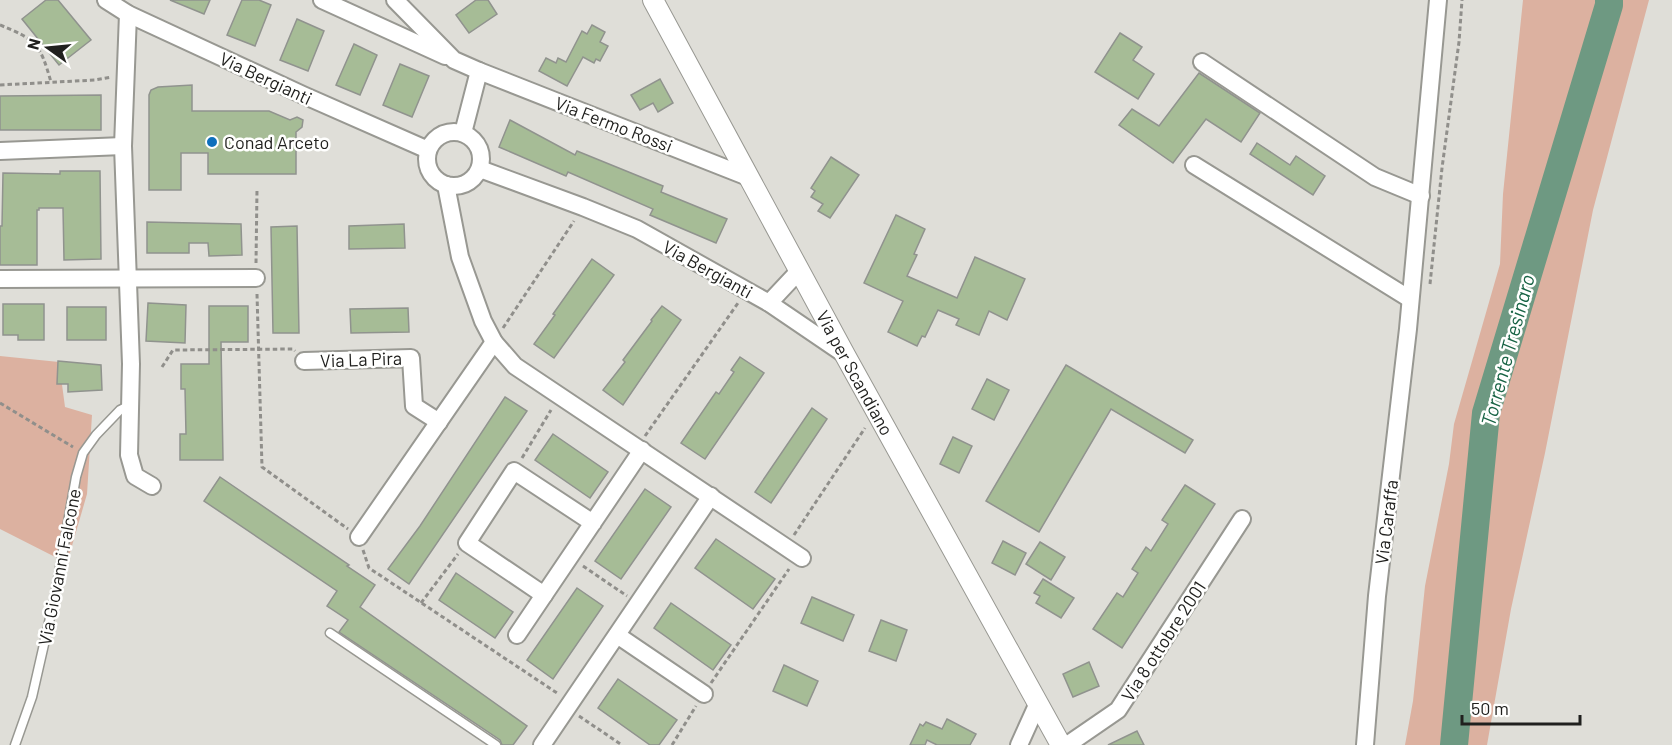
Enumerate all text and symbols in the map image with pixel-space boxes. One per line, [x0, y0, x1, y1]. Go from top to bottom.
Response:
north arrow [18, 18, 78, 78]
text: N [22, 36, 44, 52]
street label: Via Bergianti [216, 47, 316, 109]
street label: Via Fermo Rossi [552, 91, 676, 157]
place label: Conad Arceto [224, 131, 329, 153]
marker: Conad Arceto [205, 135, 219, 149]
street label: Via Bergianti [659, 235, 757, 303]
water label: Torrente Tresinaro [1475, 272, 1539, 428]
street label: Via per Scandiano [812, 306, 898, 439]
street label: Via La Pira [320, 347, 402, 371]
street label: Via Caraffa [1370, 478, 1402, 566]
street label: Via Giovanni Falcone [33, 487, 85, 647]
street label: Via 8 ottobre 2001 [1116, 577, 1210, 705]
scale bar [1462, 688, 1580, 726]
text: 50 m [1471, 697, 1509, 719]

